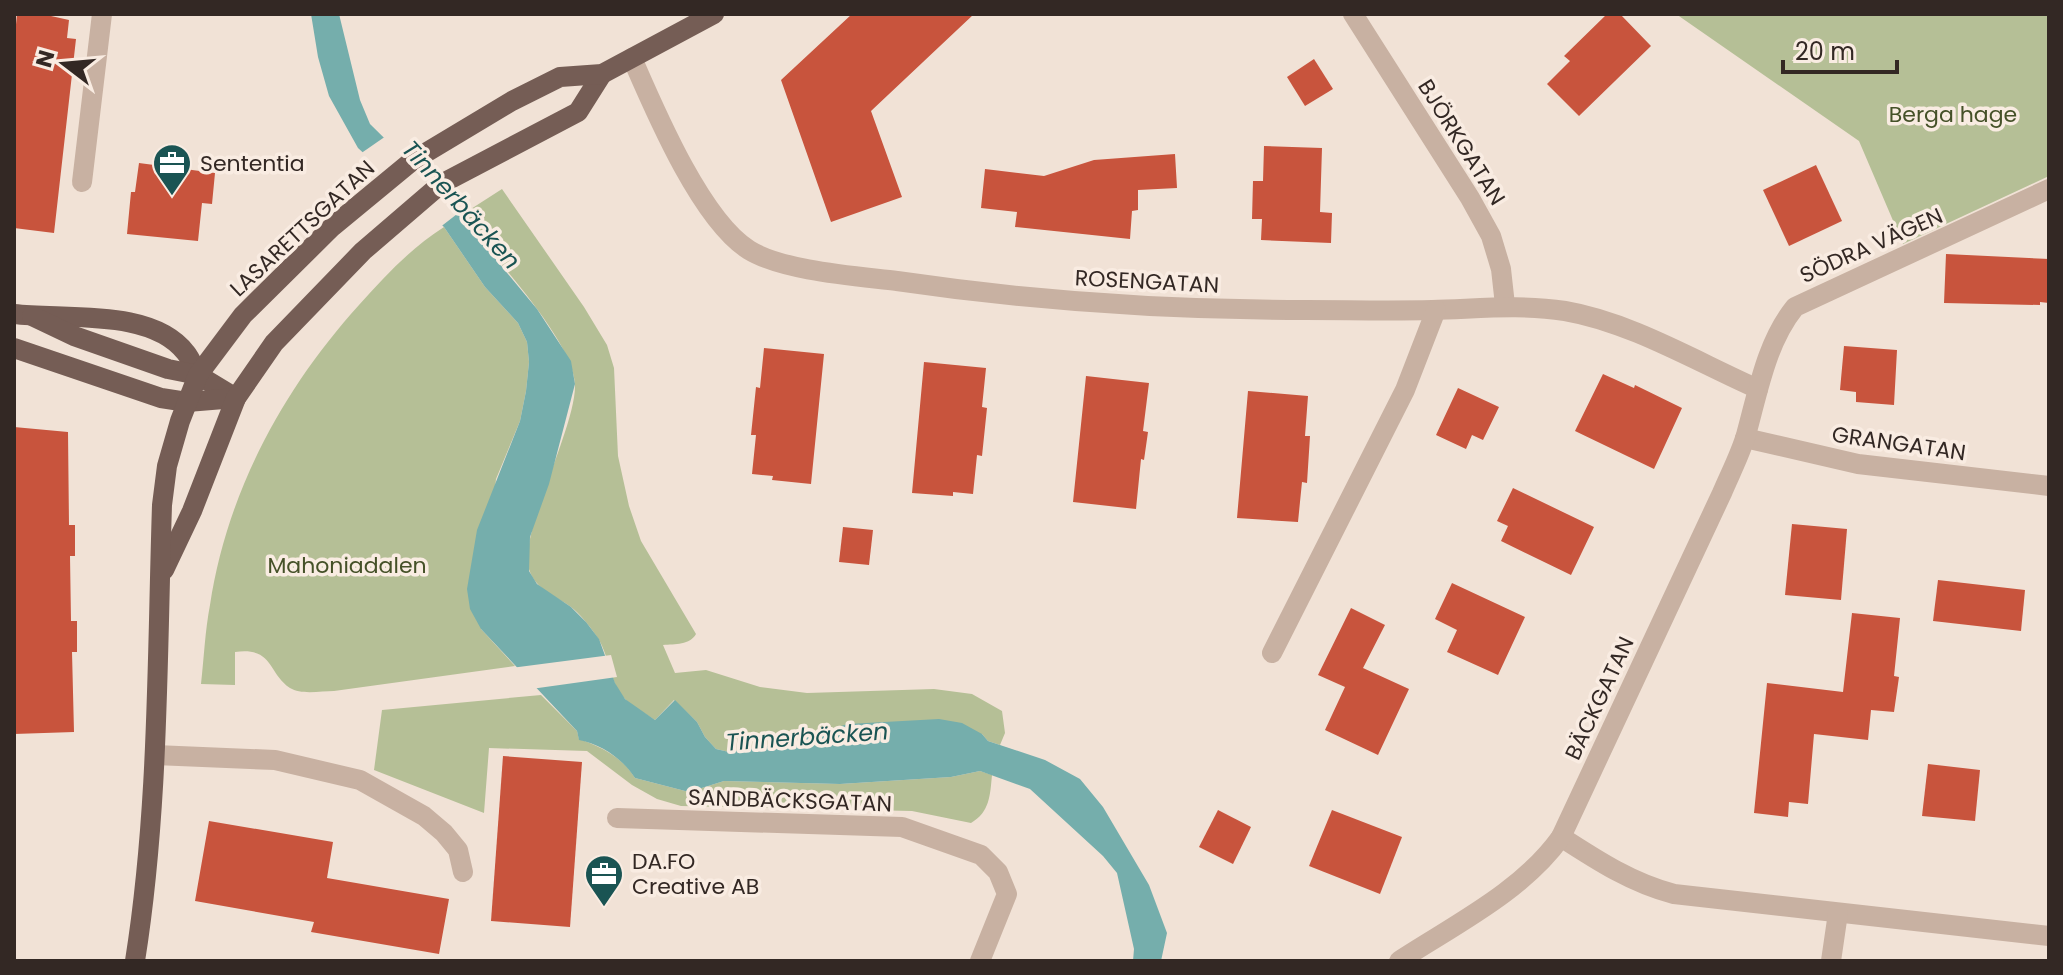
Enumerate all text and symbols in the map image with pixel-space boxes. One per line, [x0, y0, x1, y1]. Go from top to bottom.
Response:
north arrow [24, 24, 104, 104]
scale bar [1783, 24, 1897, 74]
text: 20 m [1795, 35, 1855, 68]
text: N [28, 46, 62, 71]
street label: BJÖRKGATAN [1411, 73, 1513, 211]
park label: Berga hage [1889, 99, 2017, 130]
water label: Tinnerbäcken [395, 133, 528, 276]
office icon: Sententia [151, 142, 193, 197]
place label: Sententia [200, 148, 305, 179]
street label: LASARETTSGATAN [223, 153, 382, 304]
street label: SÖDRA VÄGEN [1795, 200, 1948, 291]
street label: ROSENGATAN [1074, 262, 1220, 301]
street label: GRANGATAN [1830, 419, 1968, 468]
park label: Mahoniadalen [267, 550, 427, 581]
street label: BÄCKGATAN [1557, 632, 1642, 765]
water label: Tinnerbäcken [724, 714, 889, 759]
street label: SANDBÄCKSGATAN [687, 781, 893, 820]
place label: DA.FO Creative AB [632, 846, 759, 902]
office icon: DA.FO Creative AB [583, 853, 625, 908]

